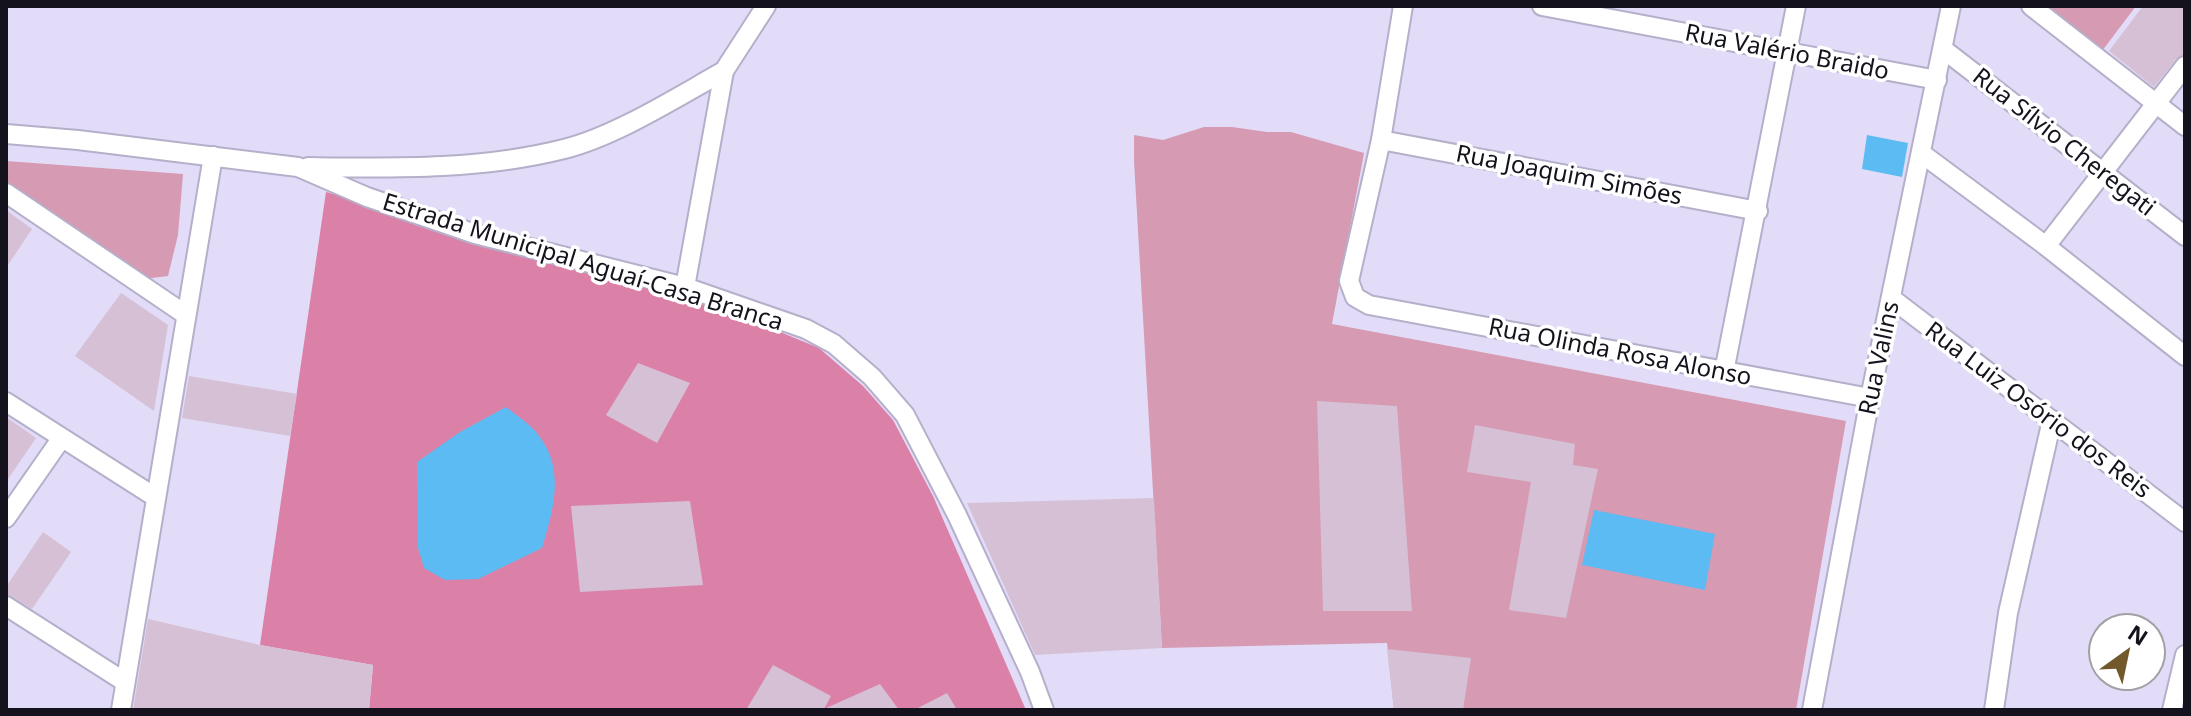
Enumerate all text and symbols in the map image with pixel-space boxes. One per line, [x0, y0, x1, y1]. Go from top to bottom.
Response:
street label: Rua Valério Braido [1682, 15, 1892, 87]
street label: Rua Sílvio Cheregati [1967, 59, 2163, 223]
street label: Rua Joaquim Simões [1453, 135, 1685, 212]
street label: Estrada Municipal Aguaí-Casa Branca [379, 184, 788, 337]
street label: Rua Valins [1849, 298, 1906, 418]
street label: Rua Olinda Rosa Alonso [1486, 309, 1755, 392]
street label: Rua Luiz Osório dos Reis [1919, 313, 2159, 505]
north arrow [2087, 612, 2167, 692]
text: N [2123, 617, 2154, 652]

